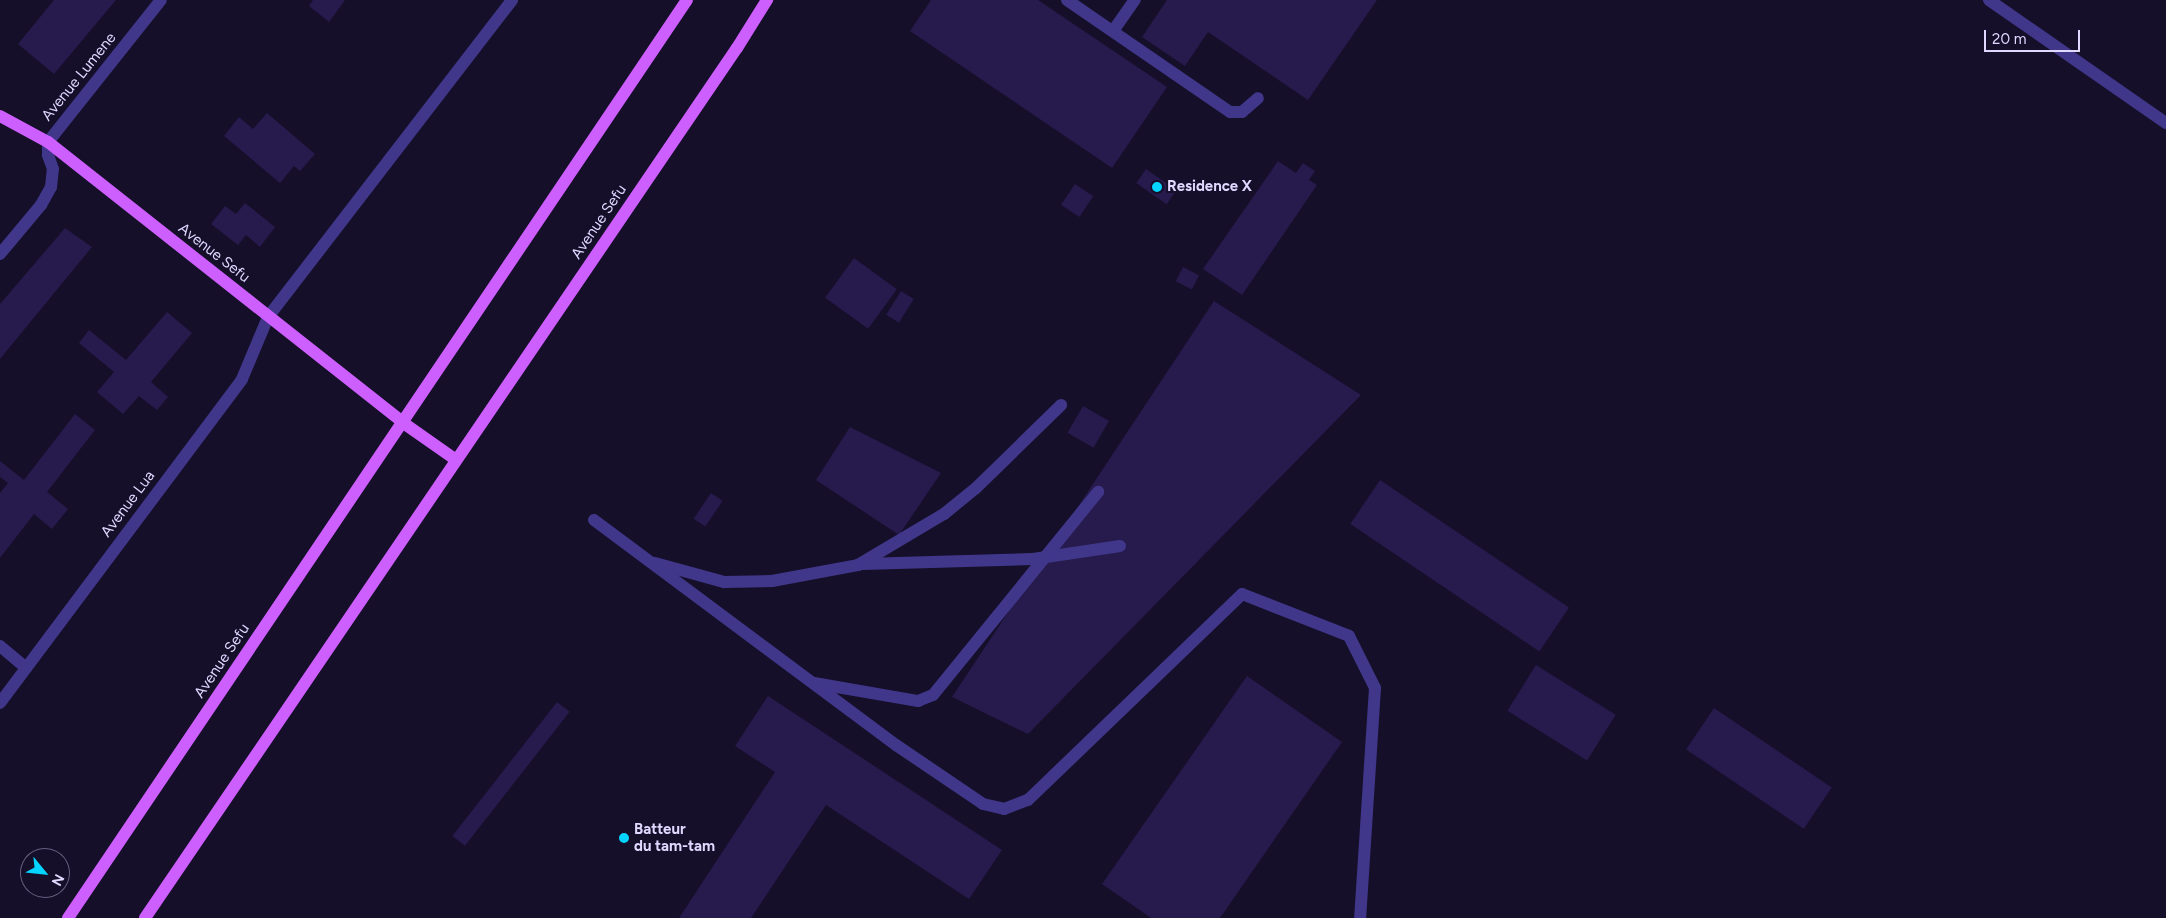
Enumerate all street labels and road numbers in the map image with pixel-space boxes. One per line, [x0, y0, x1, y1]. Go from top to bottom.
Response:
street label: Avenue Lumene [38, 29, 120, 125]
street label: Avenue Sefu [568, 181, 630, 263]
street label: Avenue Sefu [175, 220, 253, 286]
street label: Avenue Lua [97, 467, 159, 541]
street label: Avenue Sefu [191, 620, 253, 702]

